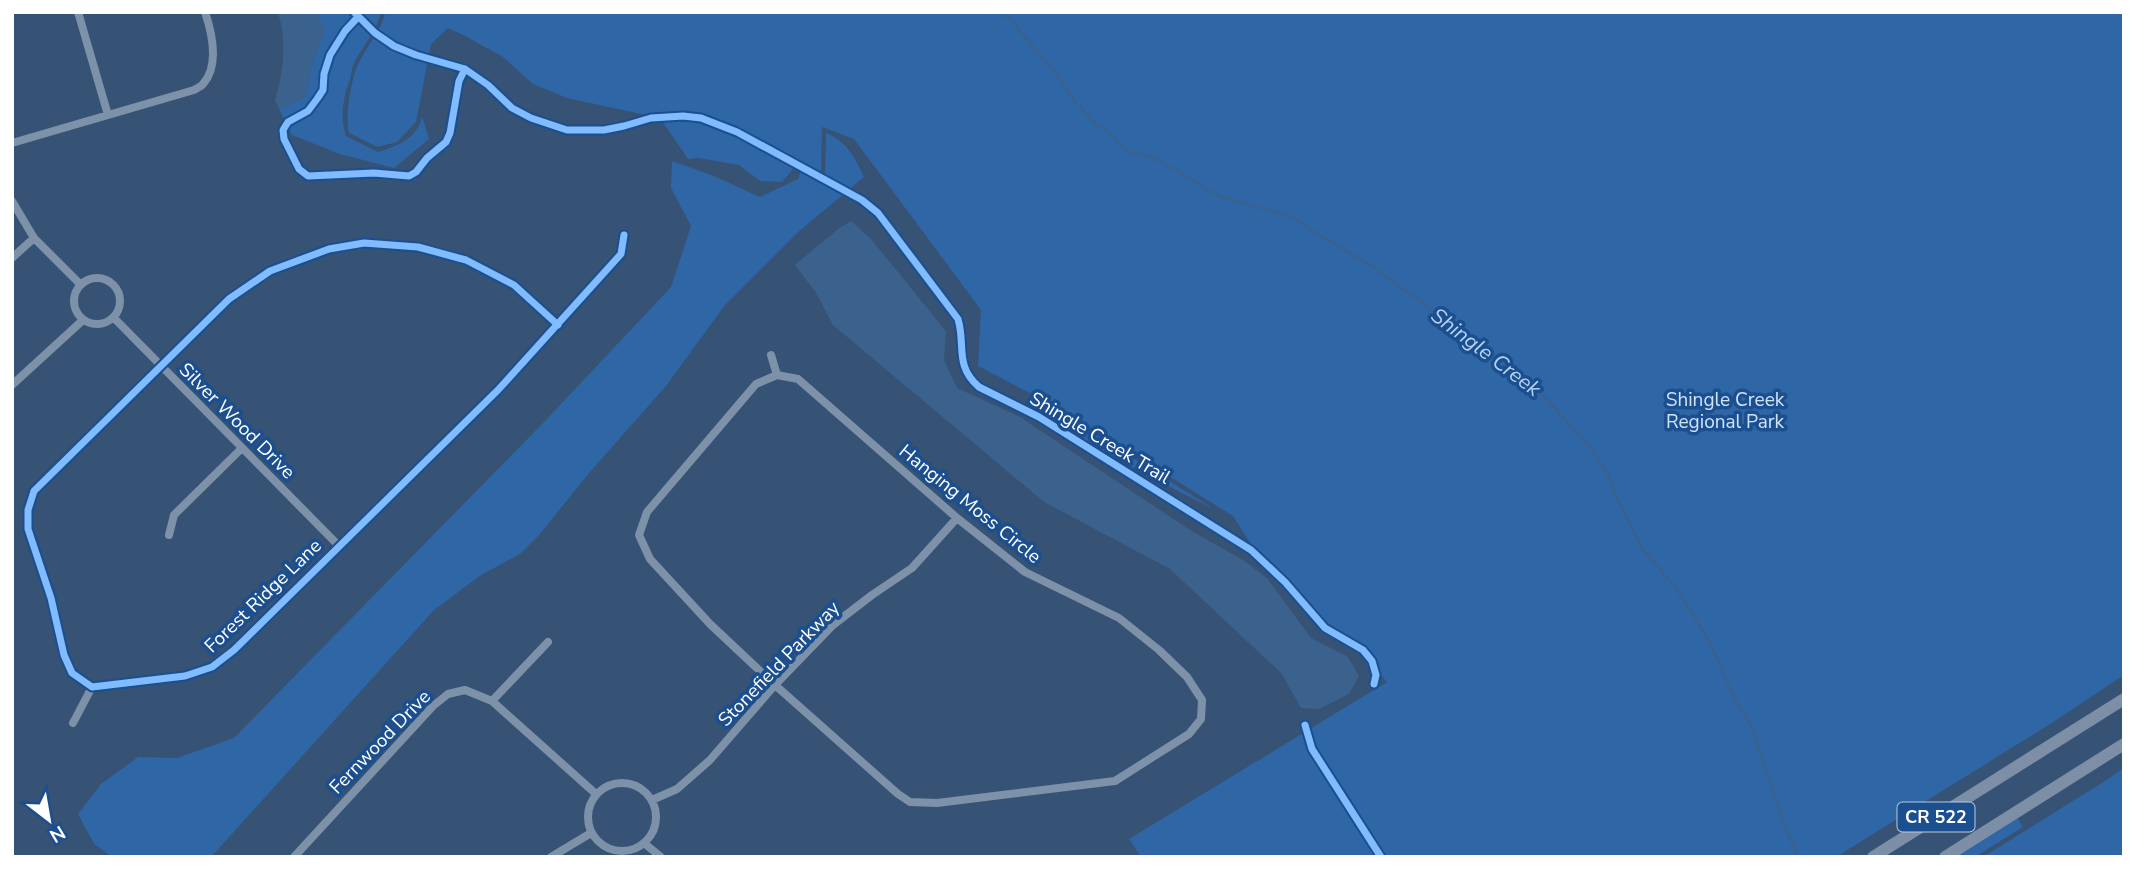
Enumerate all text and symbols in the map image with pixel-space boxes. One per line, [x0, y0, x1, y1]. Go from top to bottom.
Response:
water label: Shingle Creek [1425, 301, 1547, 403]
street label: Silver Wood Drive [173, 357, 301, 485]
street label: Shingle Creek Trail [1025, 386, 1176, 491]
park label: Shingle Creek Regional Park [1666, 387, 1785, 435]
street label: Hanging Moss Circle [893, 439, 1047, 569]
street label: Forest Ridge Lane [199, 533, 327, 659]
street label: Stonefield Parkway [712, 595, 846, 732]
street label: Fernwood Drive [324, 684, 436, 800]
north arrow [14, 785, 84, 855]
road number: CR 522 [1898, 802, 1974, 832]
text: N [44, 819, 70, 849]

